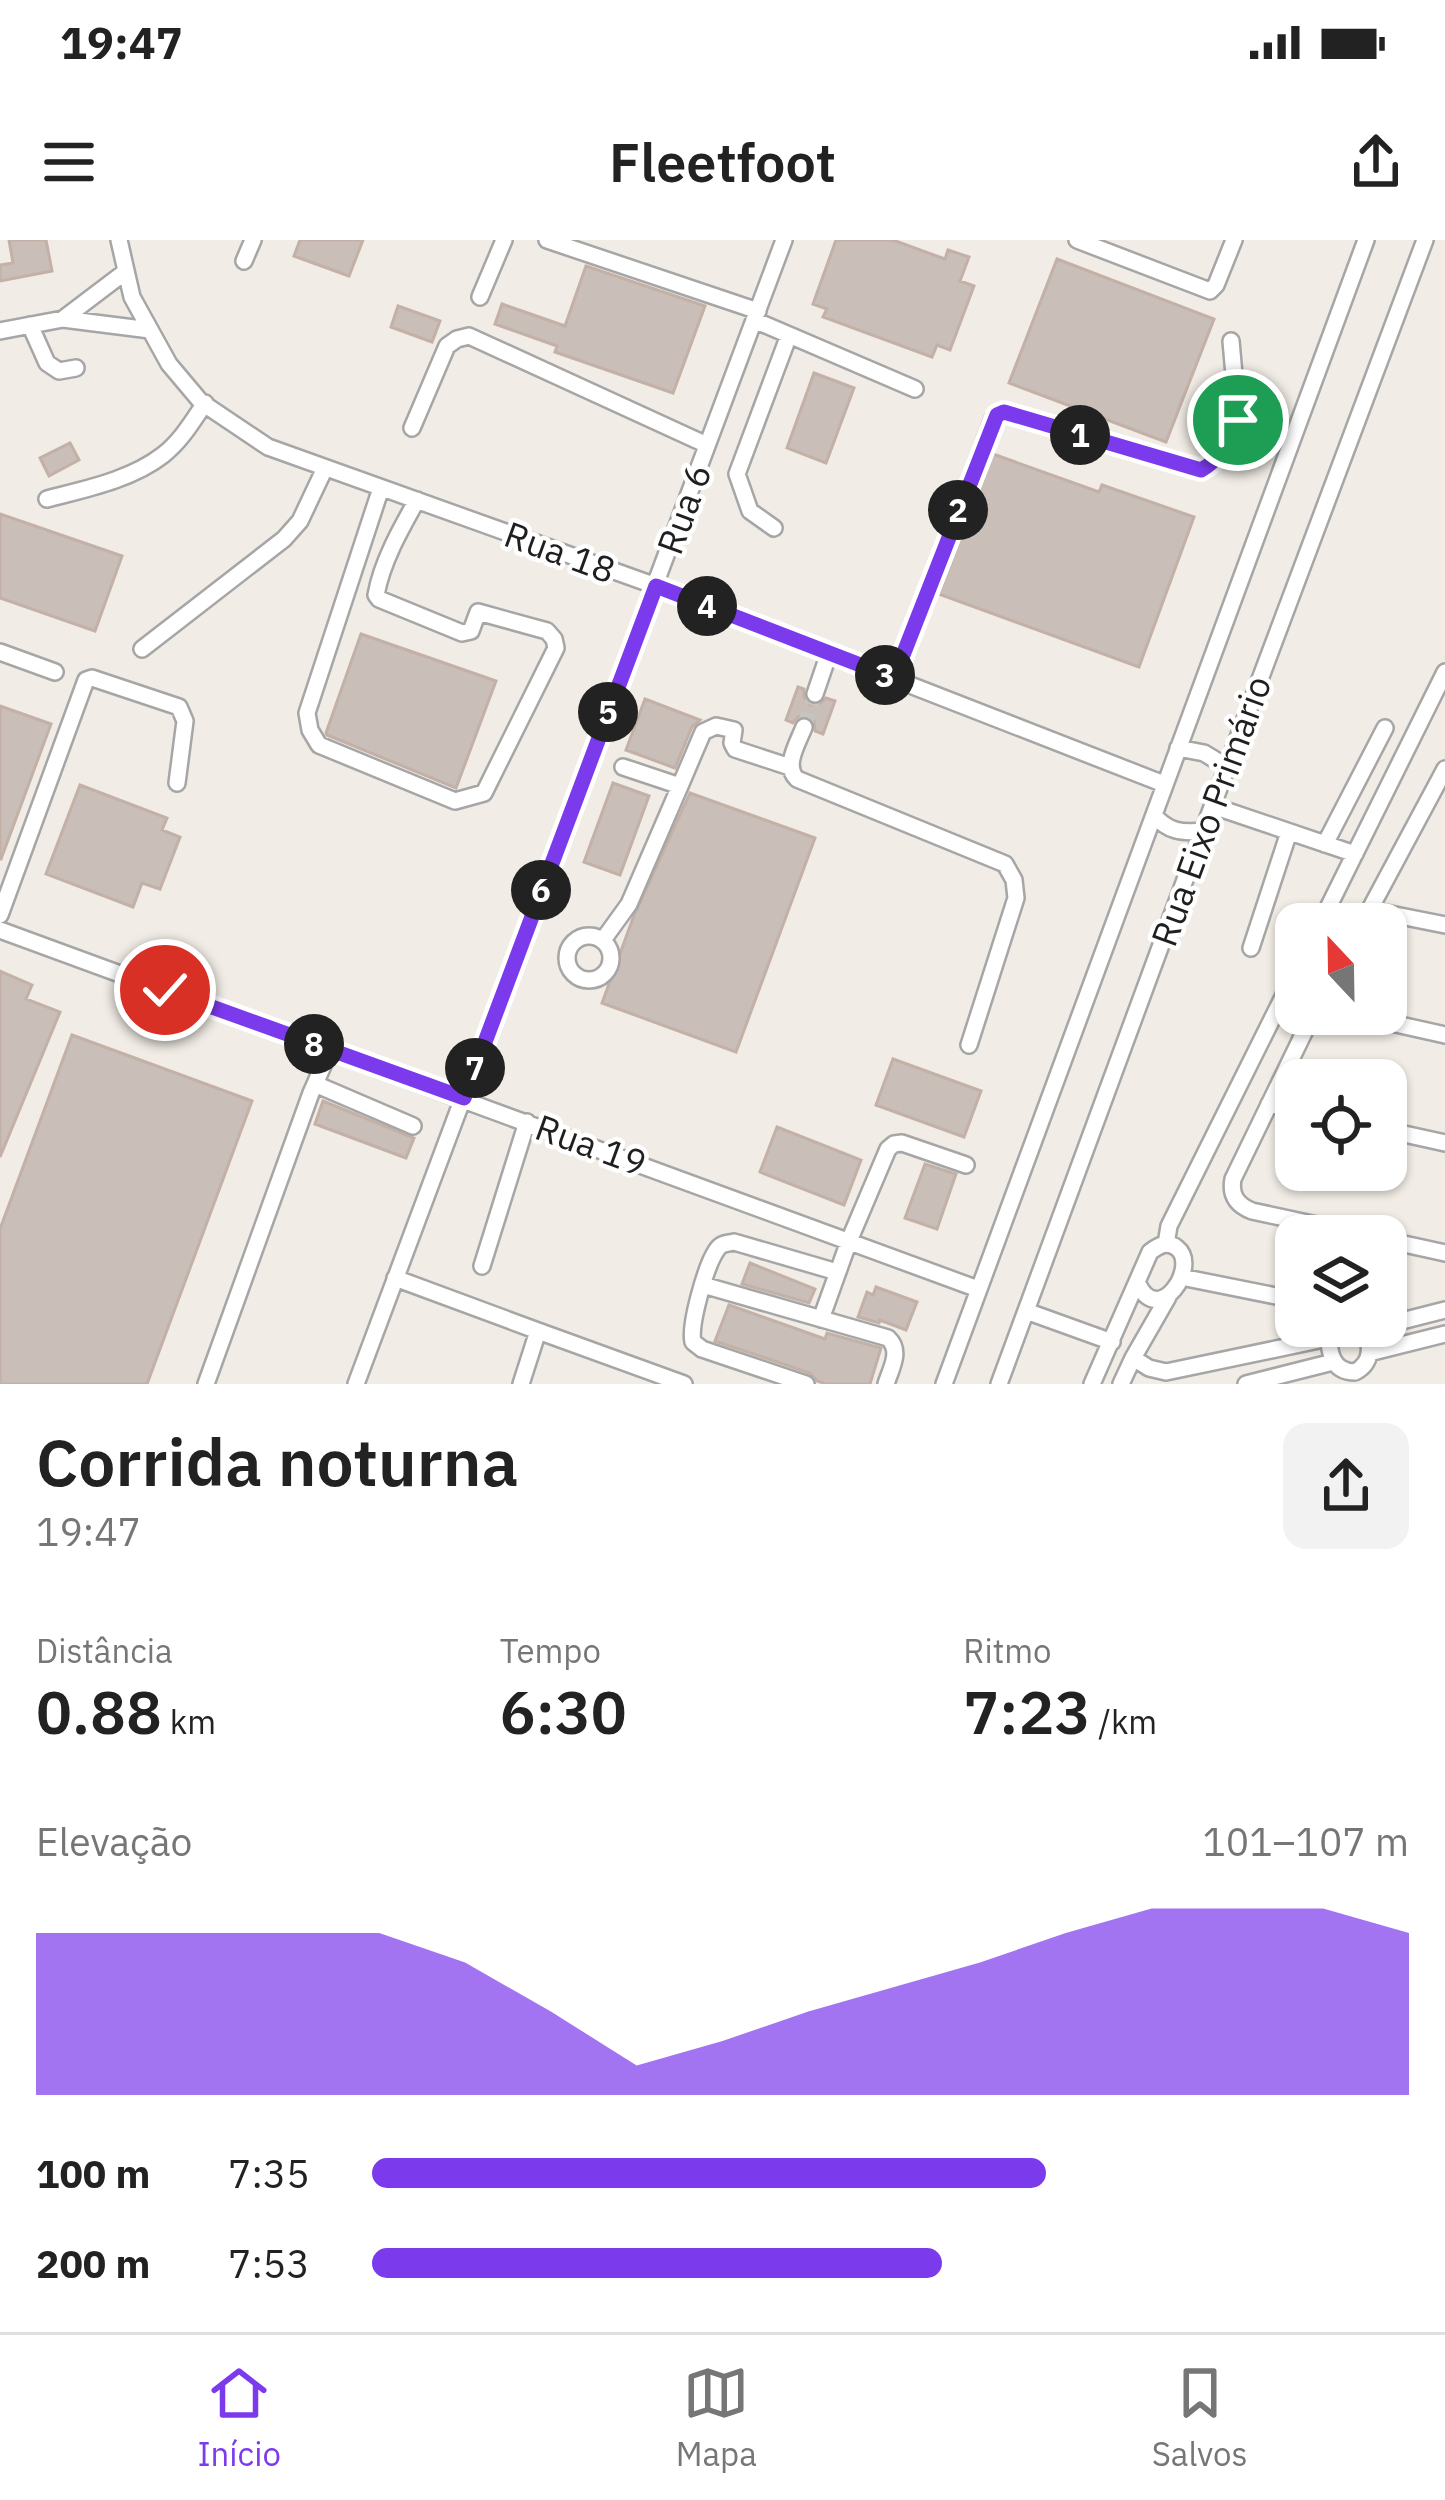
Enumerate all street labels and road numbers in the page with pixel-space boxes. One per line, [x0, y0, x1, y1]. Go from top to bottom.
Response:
street label: Rua 6 [646, 457, 721, 560]
street label: Rua 18 [498, 510, 622, 593]
street label: Rua Eixo Primário [1140, 669, 1281, 952]
street label: Rua 19 [529, 1103, 653, 1186]

